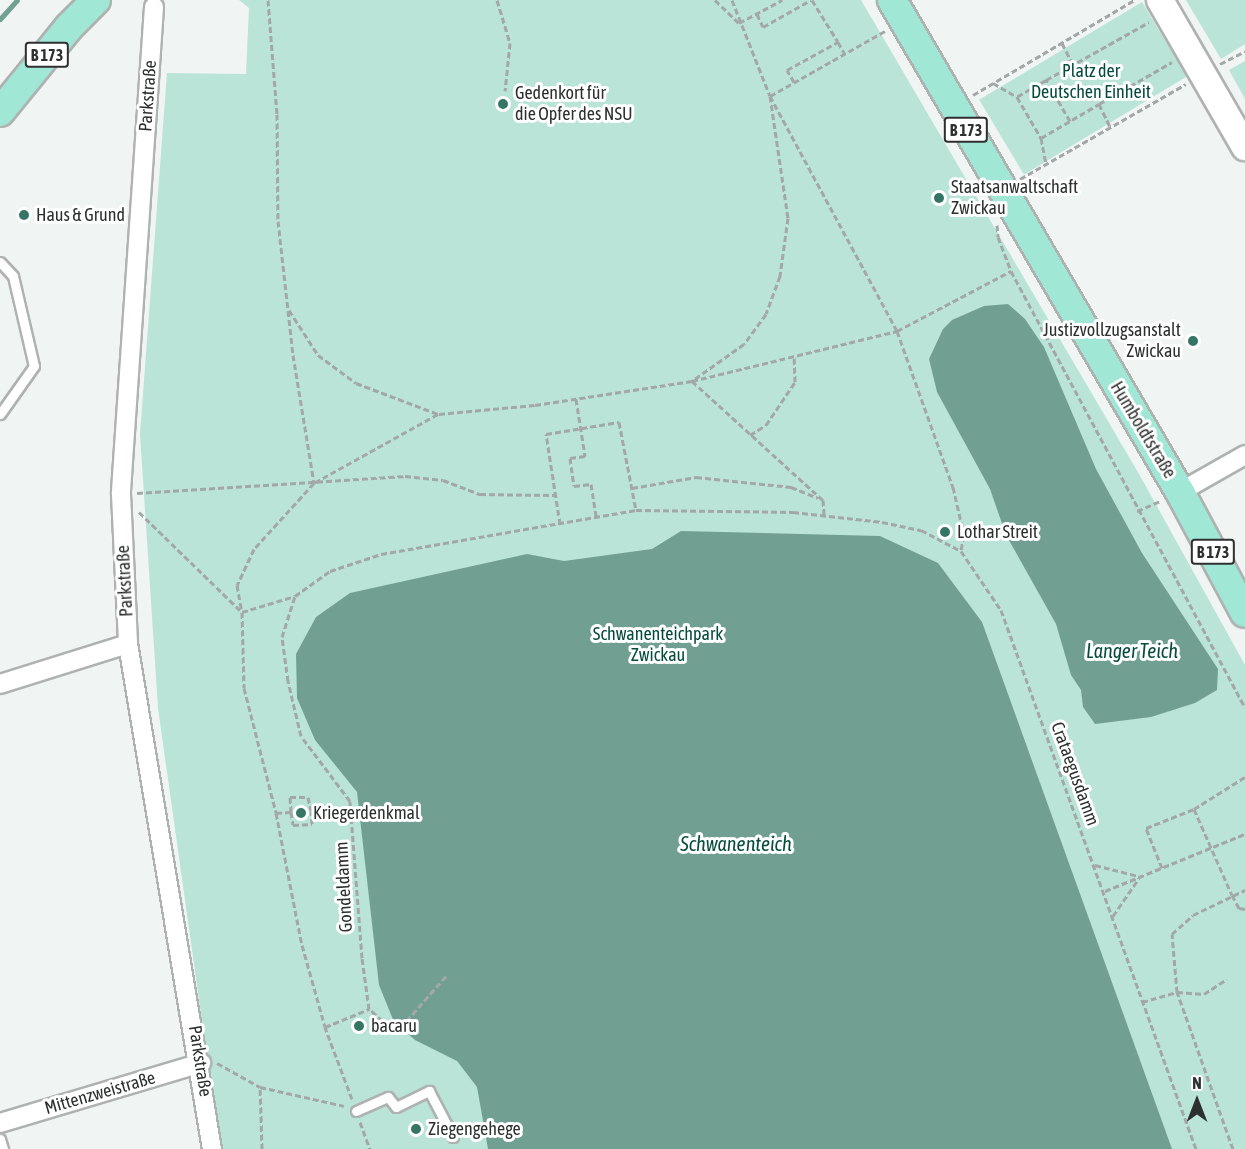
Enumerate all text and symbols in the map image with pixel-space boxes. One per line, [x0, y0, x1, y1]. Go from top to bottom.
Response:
road number: B 173 [24, 42, 70, 68]
street label: Parkstraße [135, 60, 161, 132]
park label: Platz der Deutschen Einheit [1031, 61, 1151, 104]
place label: Gedenkort für die Opfer des NSU [515, 83, 633, 125]
marker: Gedenkort für die Opfer des NSU [496, 97, 510, 111]
road number: B 173 [944, 117, 988, 143]
place label: Staatsanwaltschaft Zwickau [951, 177, 1078, 219]
marker: Staatsanwaltschaft Zwickau [932, 191, 946, 205]
place label: Haus & Grund [36, 204, 125, 226]
marker: Haus & Grund [17, 208, 31, 222]
place label: Justizvollzugsanstalt Zwickau [1043, 320, 1181, 362]
marker: Justizvollzugsanstalt Zwickau [1186, 334, 1200, 348]
street label: Humboldtstraße [1106, 378, 1180, 482]
place label: Lothar Streit [957, 521, 1038, 543]
marker: Lothar Streit [938, 525, 952, 539]
road number: B 173 [1190, 539, 1236, 565]
street label: Parkstraße [112, 545, 138, 617]
park label: Schwanenteichpark Zwickau [593, 624, 723, 666]
water label: Langer Teich [1086, 638, 1178, 662]
street label: Crataegusdamm [1046, 719, 1104, 829]
place label: Kriegerdenkmal [313, 802, 420, 824]
marker: Kriegerdenkmal [294, 806, 308, 820]
water label: Schwanenteich [680, 831, 792, 855]
street label: Gondeldamm [331, 841, 357, 933]
place label: bacaru [371, 1015, 417, 1037]
marker: bacaru [352, 1019, 366, 1033]
street label: Parkstraße [184, 1024, 216, 1098]
street label: Mittenzweistraße [42, 1067, 158, 1119]
north arrow [1167, 1071, 1227, 1131]
text: N [1192, 1074, 1202, 1092]
place label: Ziegengehege [428, 1118, 521, 1140]
marker: Ziegengehege [409, 1122, 423, 1136]

